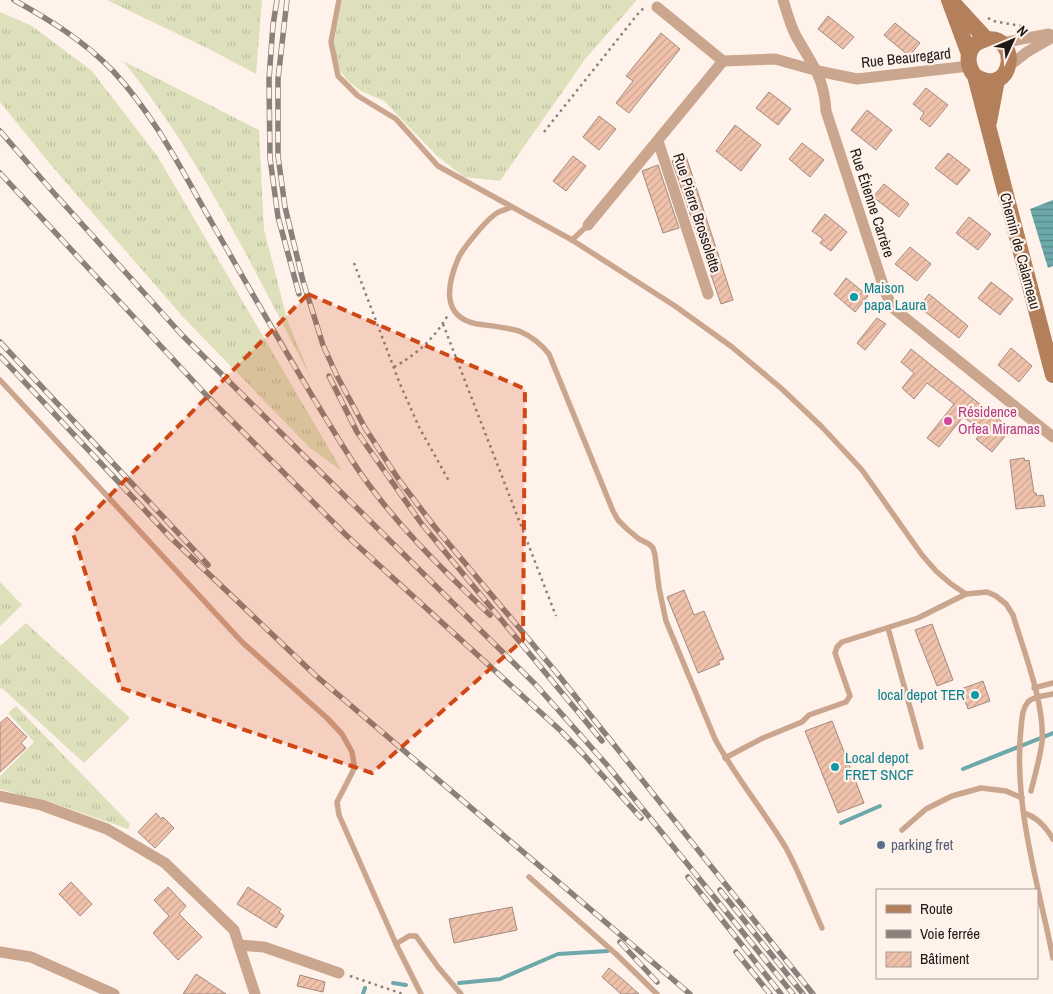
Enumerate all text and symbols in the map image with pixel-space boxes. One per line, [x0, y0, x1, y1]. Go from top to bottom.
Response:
north arrow [988, 15, 1038, 65]
text: N [1013, 22, 1032, 40]
street label: Rue Beauregard [860, 42, 952, 73]
street label: Rue Étienne Carrère [845, 146, 900, 260]
street label: Rue Pierre Brossolette [668, 150, 727, 275]
street label: Chemin de Calameau [995, 190, 1046, 311]
place label: Maison papa Laura [864, 277, 926, 315]
marker: Maison papa Laura [848, 291, 860, 303]
place label: Résidence Orfea Miramas [958, 401, 1040, 439]
marker: Résidence Orfea Miramas [942, 415, 954, 427]
place label: local depot TER [878, 684, 965, 705]
marker: local depot TER [969, 689, 981, 701]
place label: Local depot FRET SNCF [845, 747, 914, 785]
marker: Local depot FRET SNCF [829, 761, 841, 773]
place label: parking fret [891, 834, 954, 855]
marker: parking fret [875, 839, 887, 851]
legend [876, 889, 1038, 979]
text: Route [920, 898, 953, 919]
text: Voie ferrée [920, 923, 980, 944]
text: Bâtiment [920, 948, 970, 969]

